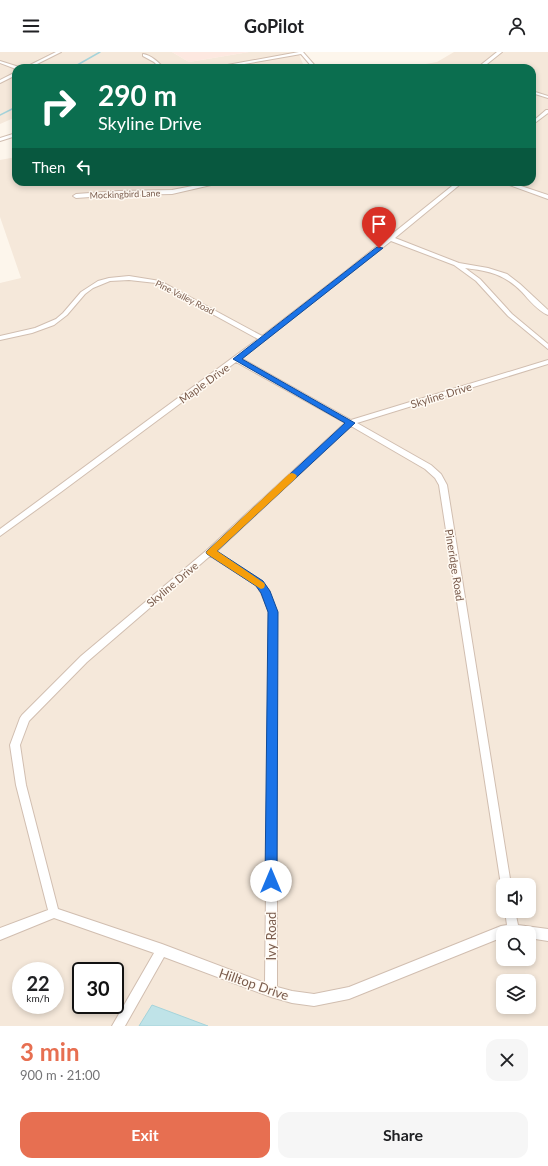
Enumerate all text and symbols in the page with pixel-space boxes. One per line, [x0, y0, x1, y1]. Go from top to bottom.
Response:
icon: menu [20, 15, 42, 37]
text: GoPilot [244, 15, 304, 37]
icon: person [506, 15, 528, 37]
text: 290 m [98, 78, 177, 112]
icon: right [32, 80, 84, 132]
text: Skyline Drive [98, 112, 202, 134]
icon: left [73, 156, 95, 178]
text: Then [32, 158, 65, 176]
street label: Mockingbird Lane [90, 187, 161, 201]
pin [362, 207, 396, 248]
icon: arrive [368, 213, 390, 235]
street label: Pine Valley Road [154, 277, 216, 317]
street label: Maple Drive [176, 360, 232, 406]
street label: Skyline Drive [409, 379, 473, 410]
street label: Pineridge Road [443, 528, 467, 602]
street label: Skyline Drive [144, 559, 201, 609]
position arrow [250, 860, 292, 902]
map controls [496, 878, 536, 1014]
button: sound [496, 878, 536, 918]
street label: Ivy Road [263, 912, 279, 960]
button: search [496, 926, 536, 966]
speed limit sign: 30 [72, 962, 124, 1014]
street label: Hilltop Drive [217, 965, 291, 1003]
text: 22 [26, 971, 50, 995]
button: layers [496, 974, 536, 1014]
text: km/h [26, 992, 50, 1004]
text: 3 min [20, 1037, 80, 1066]
button: close [486, 1039, 528, 1081]
text: 900 m · 21:00 [20, 1067, 100, 1083]
button: Exit [20, 1112, 270, 1158]
button: Share [278, 1112, 528, 1158]

